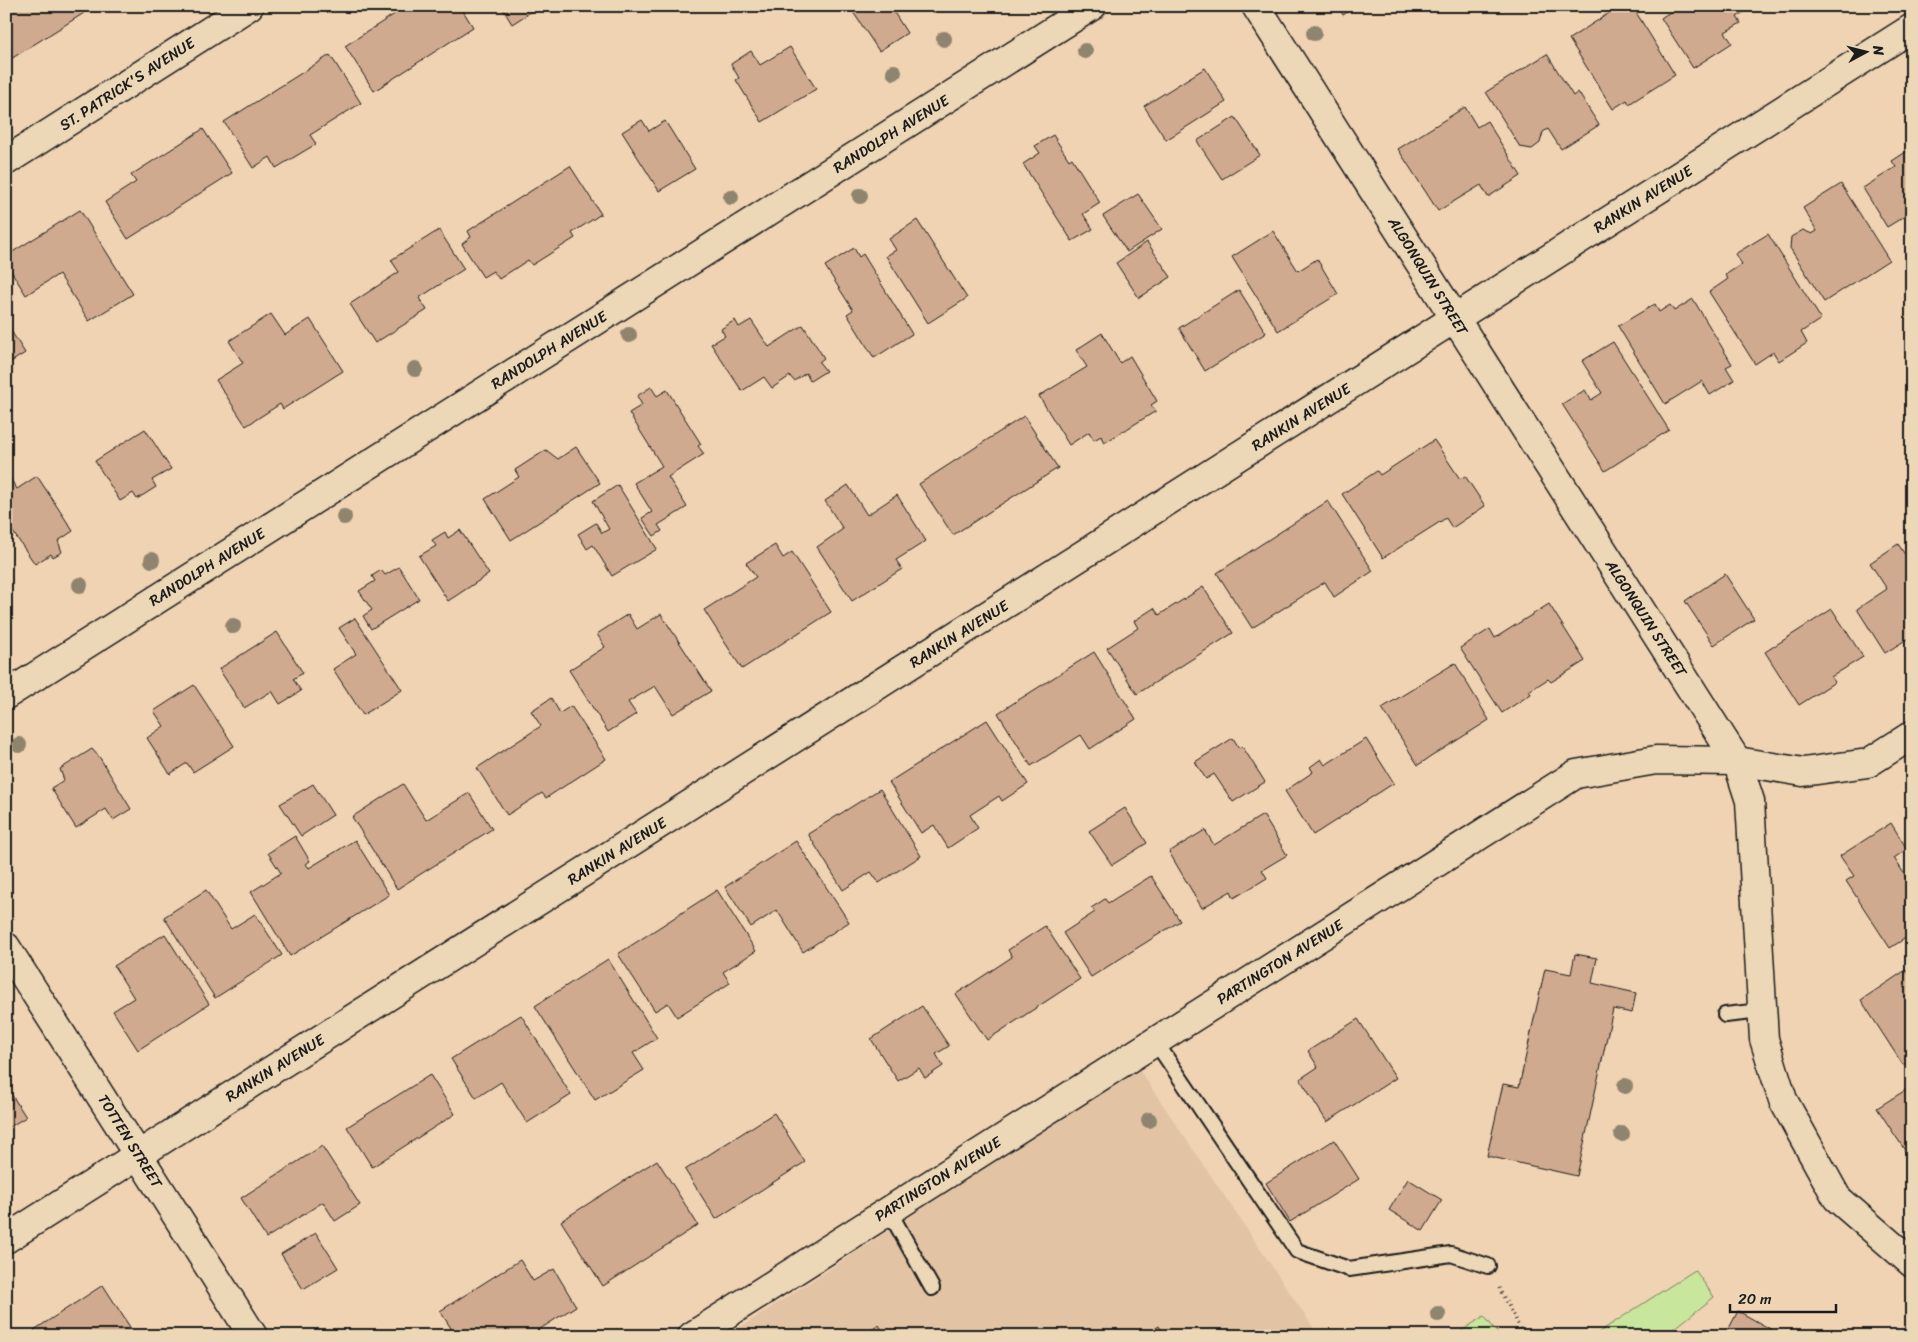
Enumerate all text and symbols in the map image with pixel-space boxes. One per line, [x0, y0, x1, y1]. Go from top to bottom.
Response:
north arrow [1840, 28, 1890, 78]
street label: ST. PATRICK'S AVENUE [54, 29, 201, 138]
text: N [1865, 43, 1891, 57]
street label: RANDOLPH AVENUE [828, 87, 956, 180]
street label: RANKIN AVENUE [1588, 157, 1699, 240]
street label: ALGONQUIN STREET [1381, 211, 1476, 342]
street label: RANDOLPH AVENUE [486, 303, 614, 396]
street label: RANKIN AVENUE [1246, 375, 1357, 458]
street label: RANDOLPH AVENUE [144, 520, 272, 613]
street label: ALGONQUIN STREET [1598, 553, 1695, 683]
street label: RANKIN AVENUE [904, 592, 1015, 675]
street label: RANKIN AVENUE [562, 809, 673, 892]
street label: PARTINGTON AVENUE [1211, 912, 1350, 1012]
street label: RANKIN AVENUE [220, 1026, 331, 1109]
street label: TOTTEN STREET [91, 1089, 170, 1194]
street label: PARTINGTON AVENUE [869, 1129, 1008, 1229]
scale bar [1730, 1282, 1837, 1314]
text: 20 m [1738, 1286, 1772, 1312]

